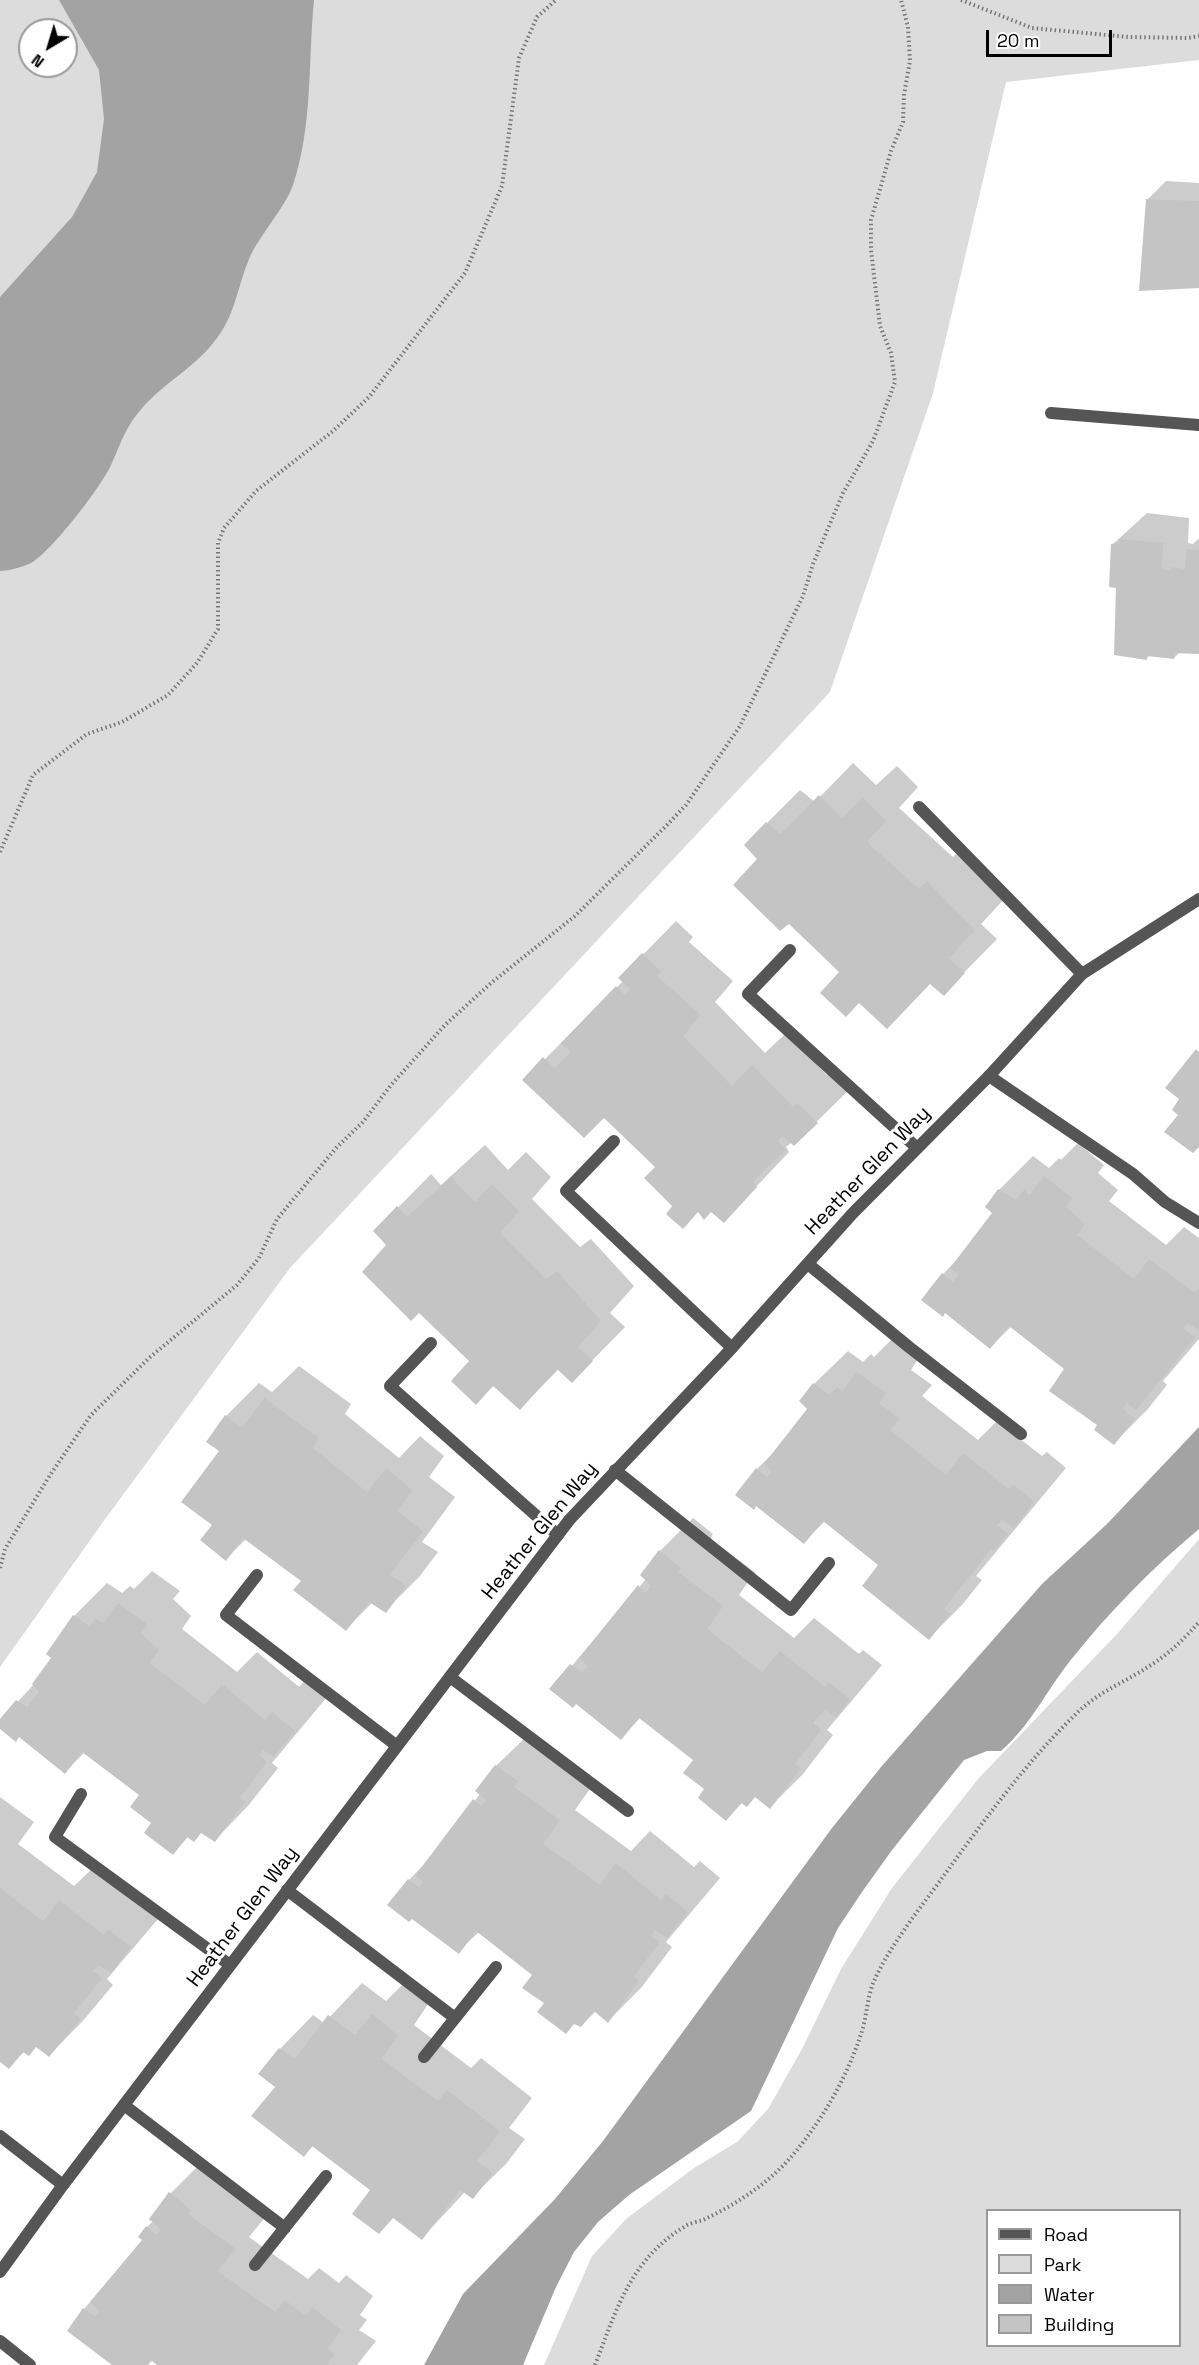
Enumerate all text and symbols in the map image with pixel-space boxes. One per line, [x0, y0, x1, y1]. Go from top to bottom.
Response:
north arrow [18, 18, 78, 78]
scale bar [989, 18, 1115, 56]
text: 20 m [997, 29, 1040, 52]
text: N [27, 49, 49, 73]
street label: Heather Glen Way [800, 1102, 936, 1240]
street label: Heather Glen Way [477, 1457, 603, 1605]
street label: Heather Glen Way [182, 1842, 304, 1992]
legend [986, 2209, 1181, 2347]
text: Road [1044, 2223, 1088, 2246]
text: Park [1044, 2253, 1081, 2276]
text: Water [1044, 2283, 1095, 2306]
text: Building [1044, 2313, 1114, 2336]

